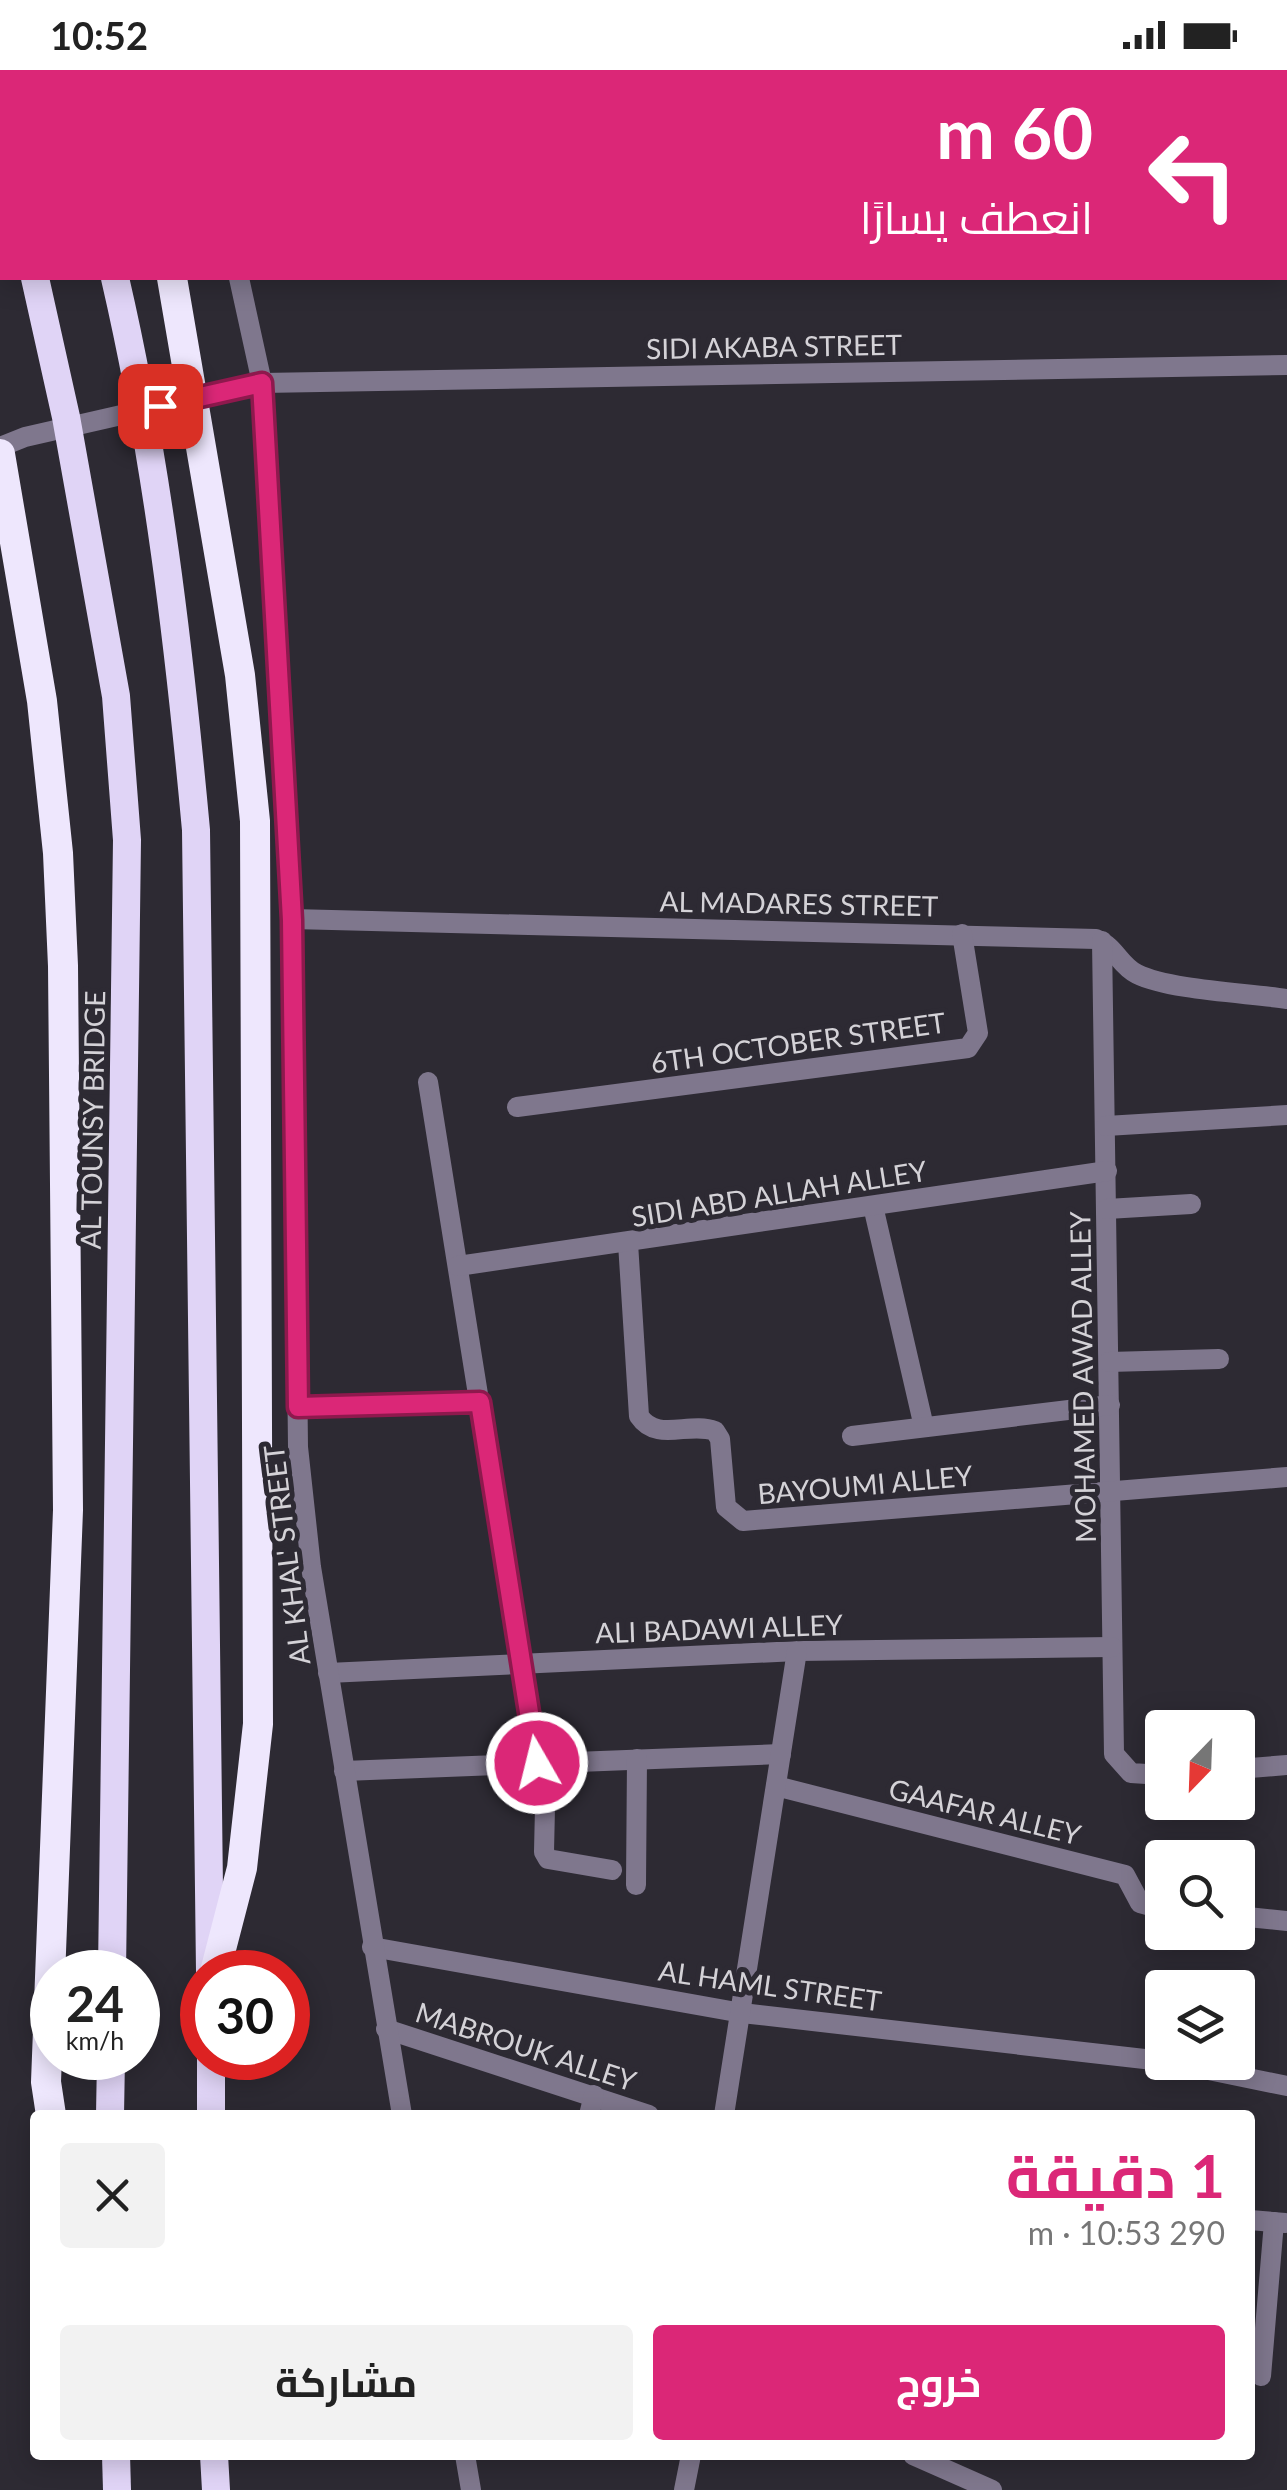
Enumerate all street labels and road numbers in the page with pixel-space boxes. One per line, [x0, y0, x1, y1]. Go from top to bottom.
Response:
street label: SIDI AKABA STREET [646, 327, 903, 365]
street label: AL MADARES STREET [659, 884, 939, 922]
street label: AL TOUNSY BRIDGE [73, 990, 111, 1250]
street label: 6TH OCTOBER STREET [648, 1004, 948, 1080]
street label: SIDI ABD ALLAH ALLEY [629, 1153, 930, 1233]
street label: MOHAMED AWAD ALLEY [1062, 1210, 1102, 1543]
street label: AL KHAL' STREET [256, 1443, 316, 1667]
street label: BAYOUMI ALLEY [756, 1458, 974, 1510]
street label: ALI BADAWI ALLEY [594, 1607, 844, 1649]
street label: GAAFAR ALLEY [886, 1771, 1085, 1851]
street label: AL HAML STREET [656, 1953, 884, 2018]
street label: MABROUK ALLEY [412, 1994, 641, 2098]

